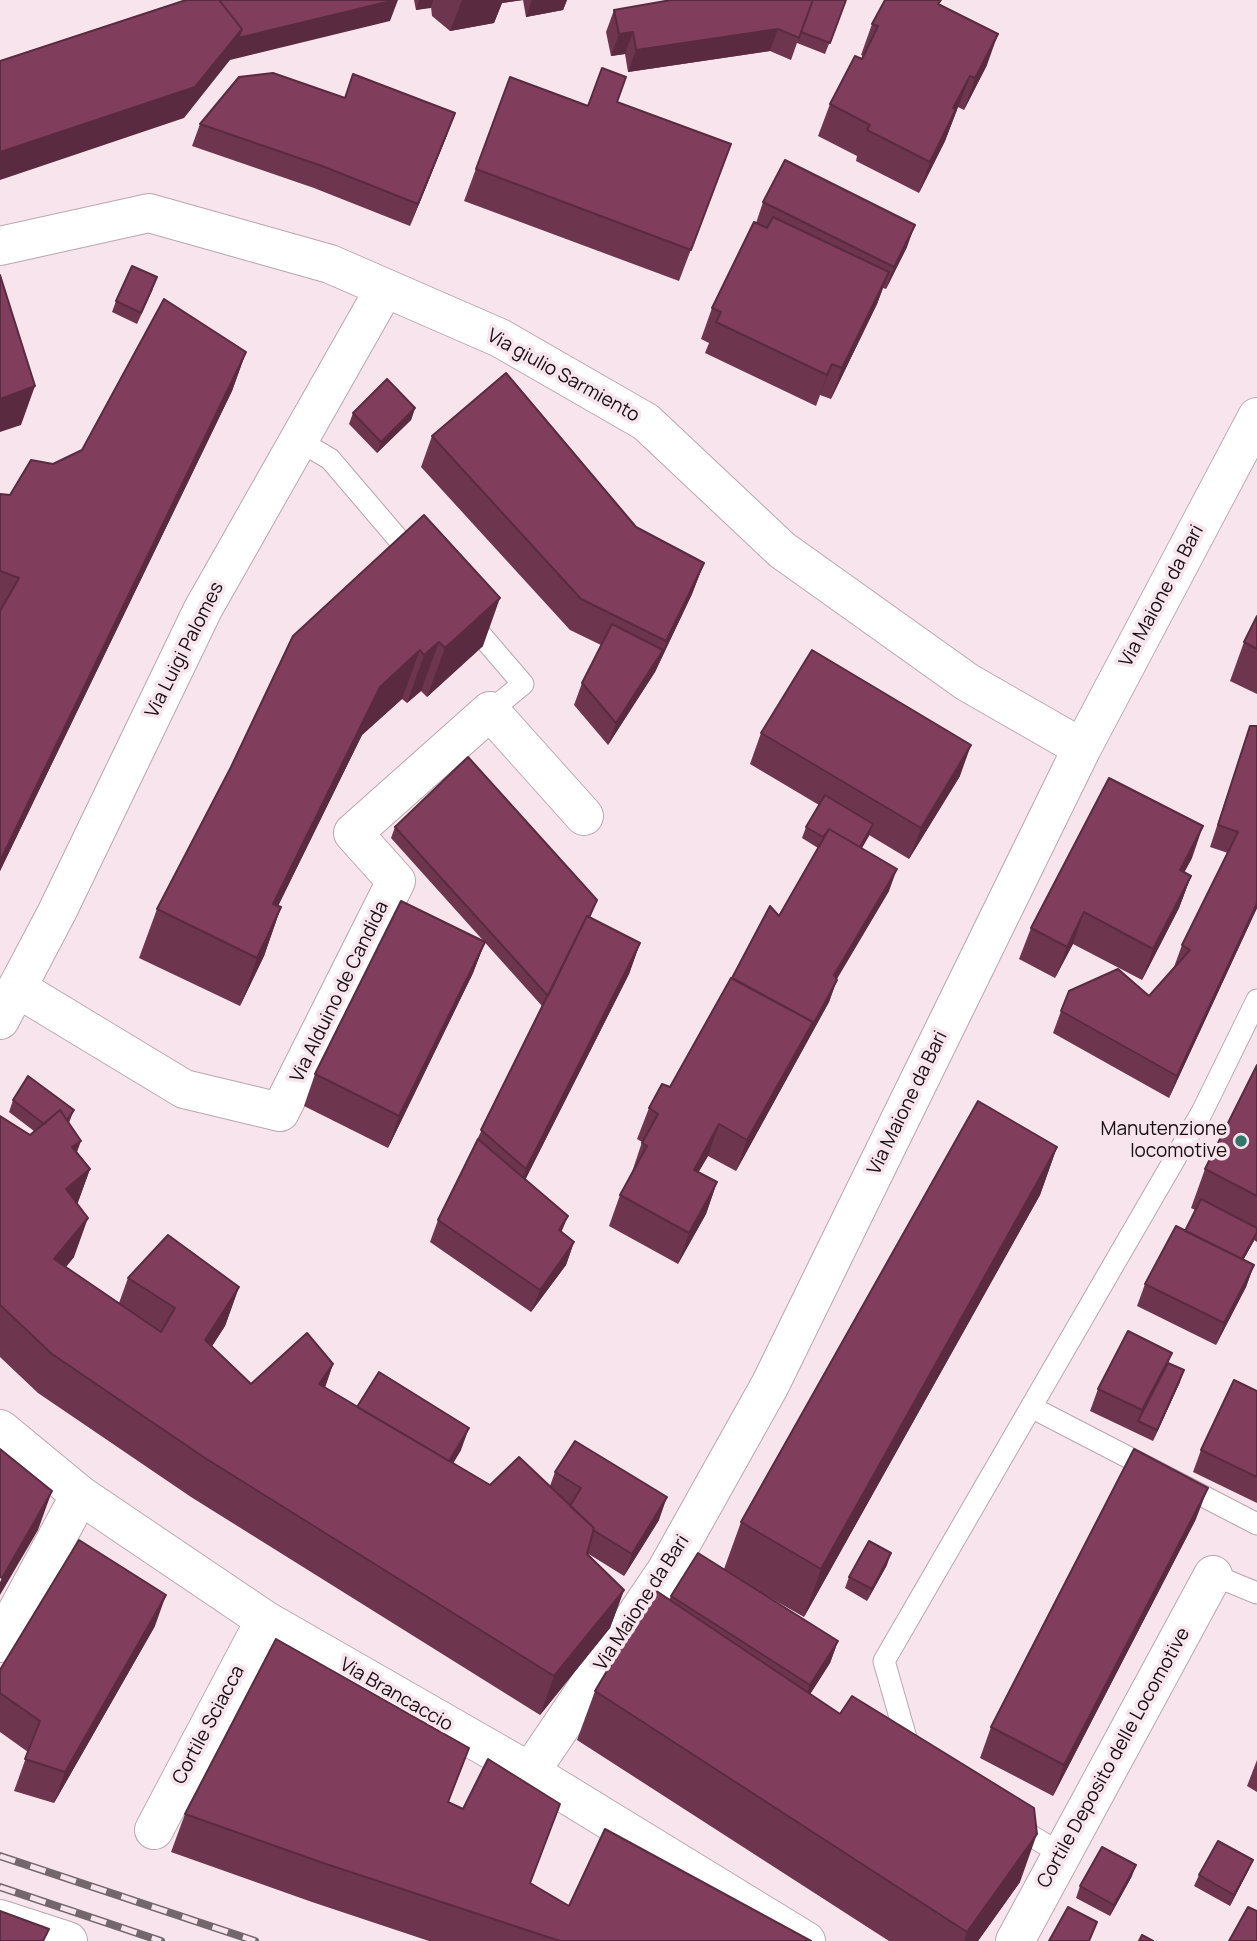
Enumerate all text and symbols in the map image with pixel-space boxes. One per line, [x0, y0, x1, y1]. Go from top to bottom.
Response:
street label: Via giulio Sarmiento [483, 325, 643, 427]
street label: Via Maione da Bari [1115, 521, 1209, 671]
street label: Via Luigi Palomes [141, 578, 229, 722]
street label: Via Alduino de Candida [286, 898, 394, 1086]
street label: Via Maione da Bari [863, 1027, 953, 1179]
place label: Manutenzione locomotive [1101, 1119, 1227, 1163]
marker: Manutenzione locomotive [1233, 1133, 1249, 1149]
street label: Via Maione da Bari [590, 1531, 694, 1675]
street label: Cortile Deposito delle Locomotive [1033, 1624, 1195, 1892]
street label: Via Brancaccio [335, 1653, 457, 1737]
street label: Cortile Sciacca [168, 1662, 250, 1788]

